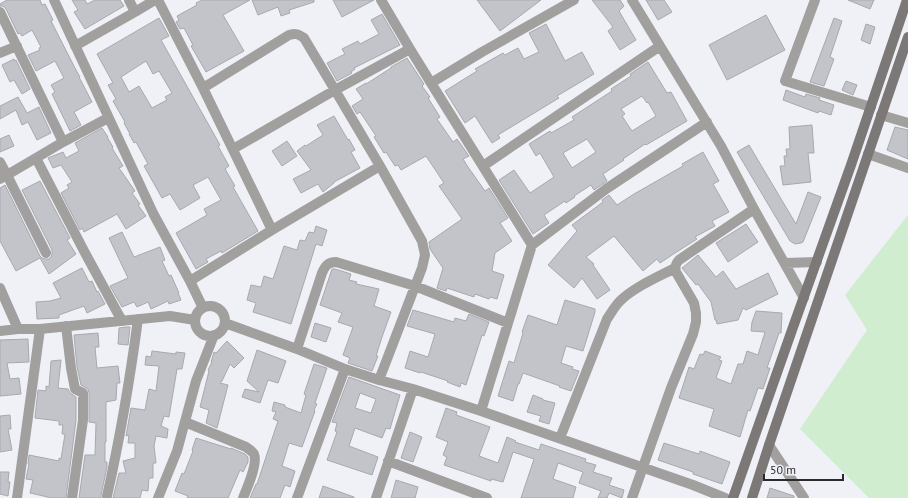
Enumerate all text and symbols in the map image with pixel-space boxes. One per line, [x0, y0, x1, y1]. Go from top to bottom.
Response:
scale bar [764, 456, 843, 482]
text: 50 m [770, 462, 796, 477]

